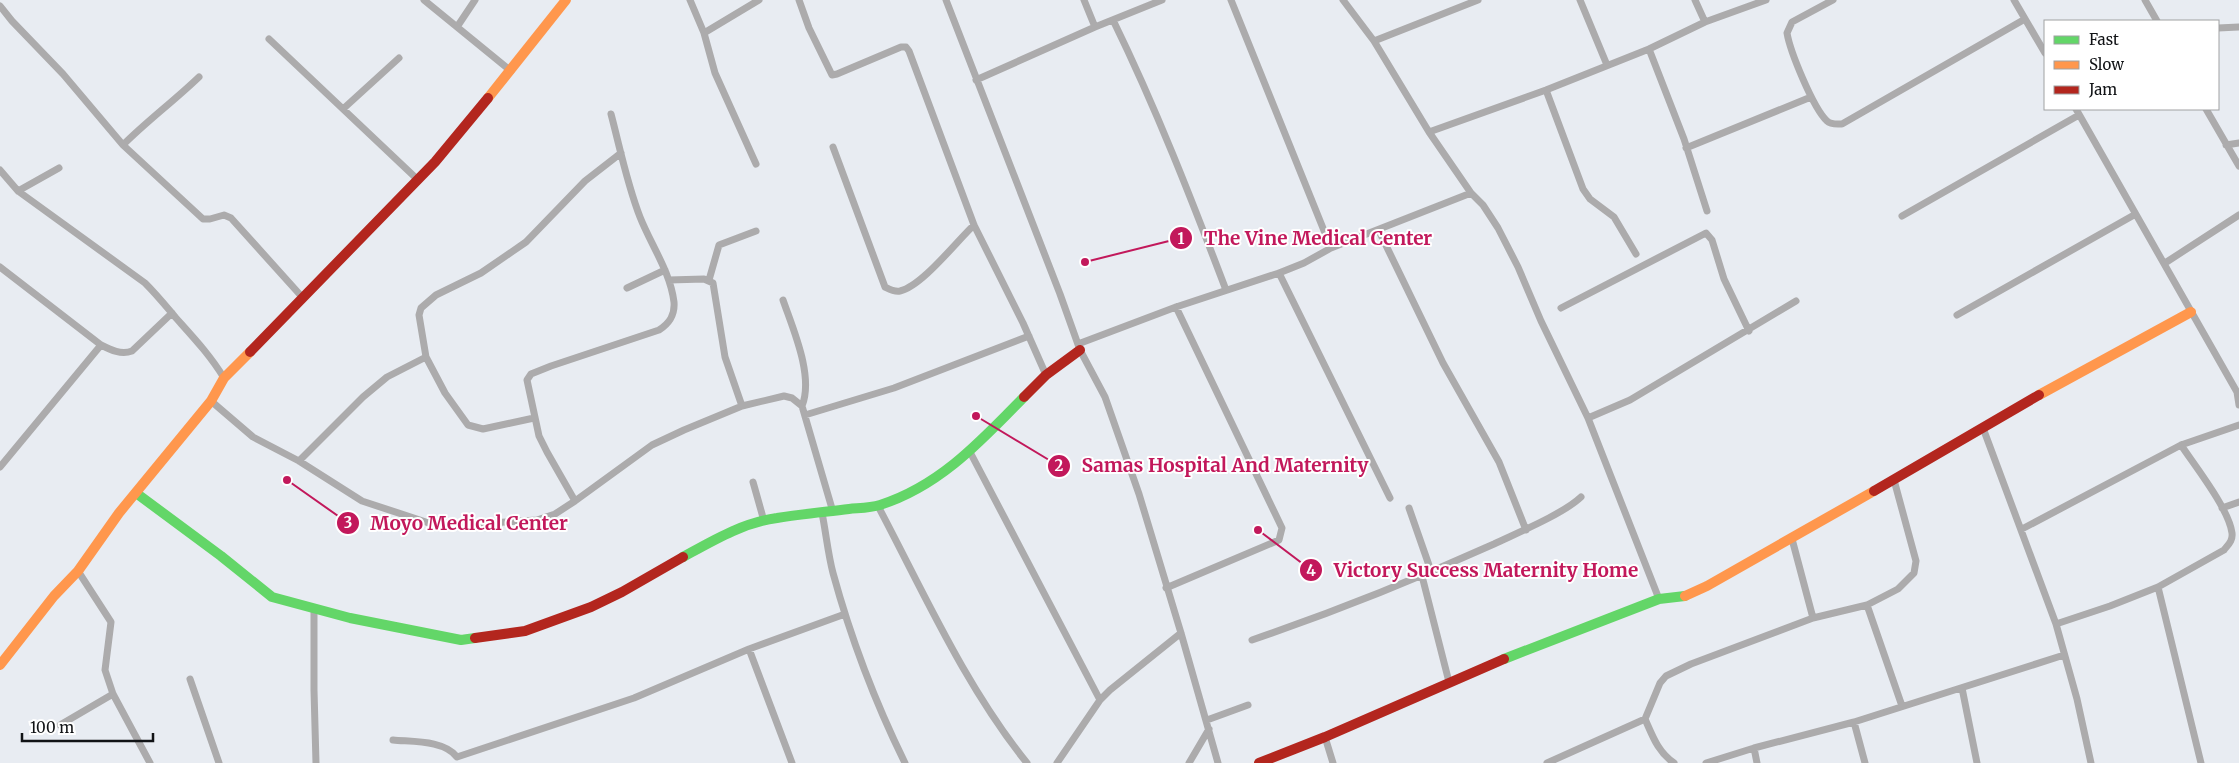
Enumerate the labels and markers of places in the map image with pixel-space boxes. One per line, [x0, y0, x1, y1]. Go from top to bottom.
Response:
callout: The Vine Medical Center [1169, 221, 1442, 255]
callout: Samas Hospital And Maternity [1047, 449, 1379, 483]
callout: Moyo Medical Center [335, 506, 578, 540]
callout: Victory Success Maternity Home [1299, 553, 1648, 587]

